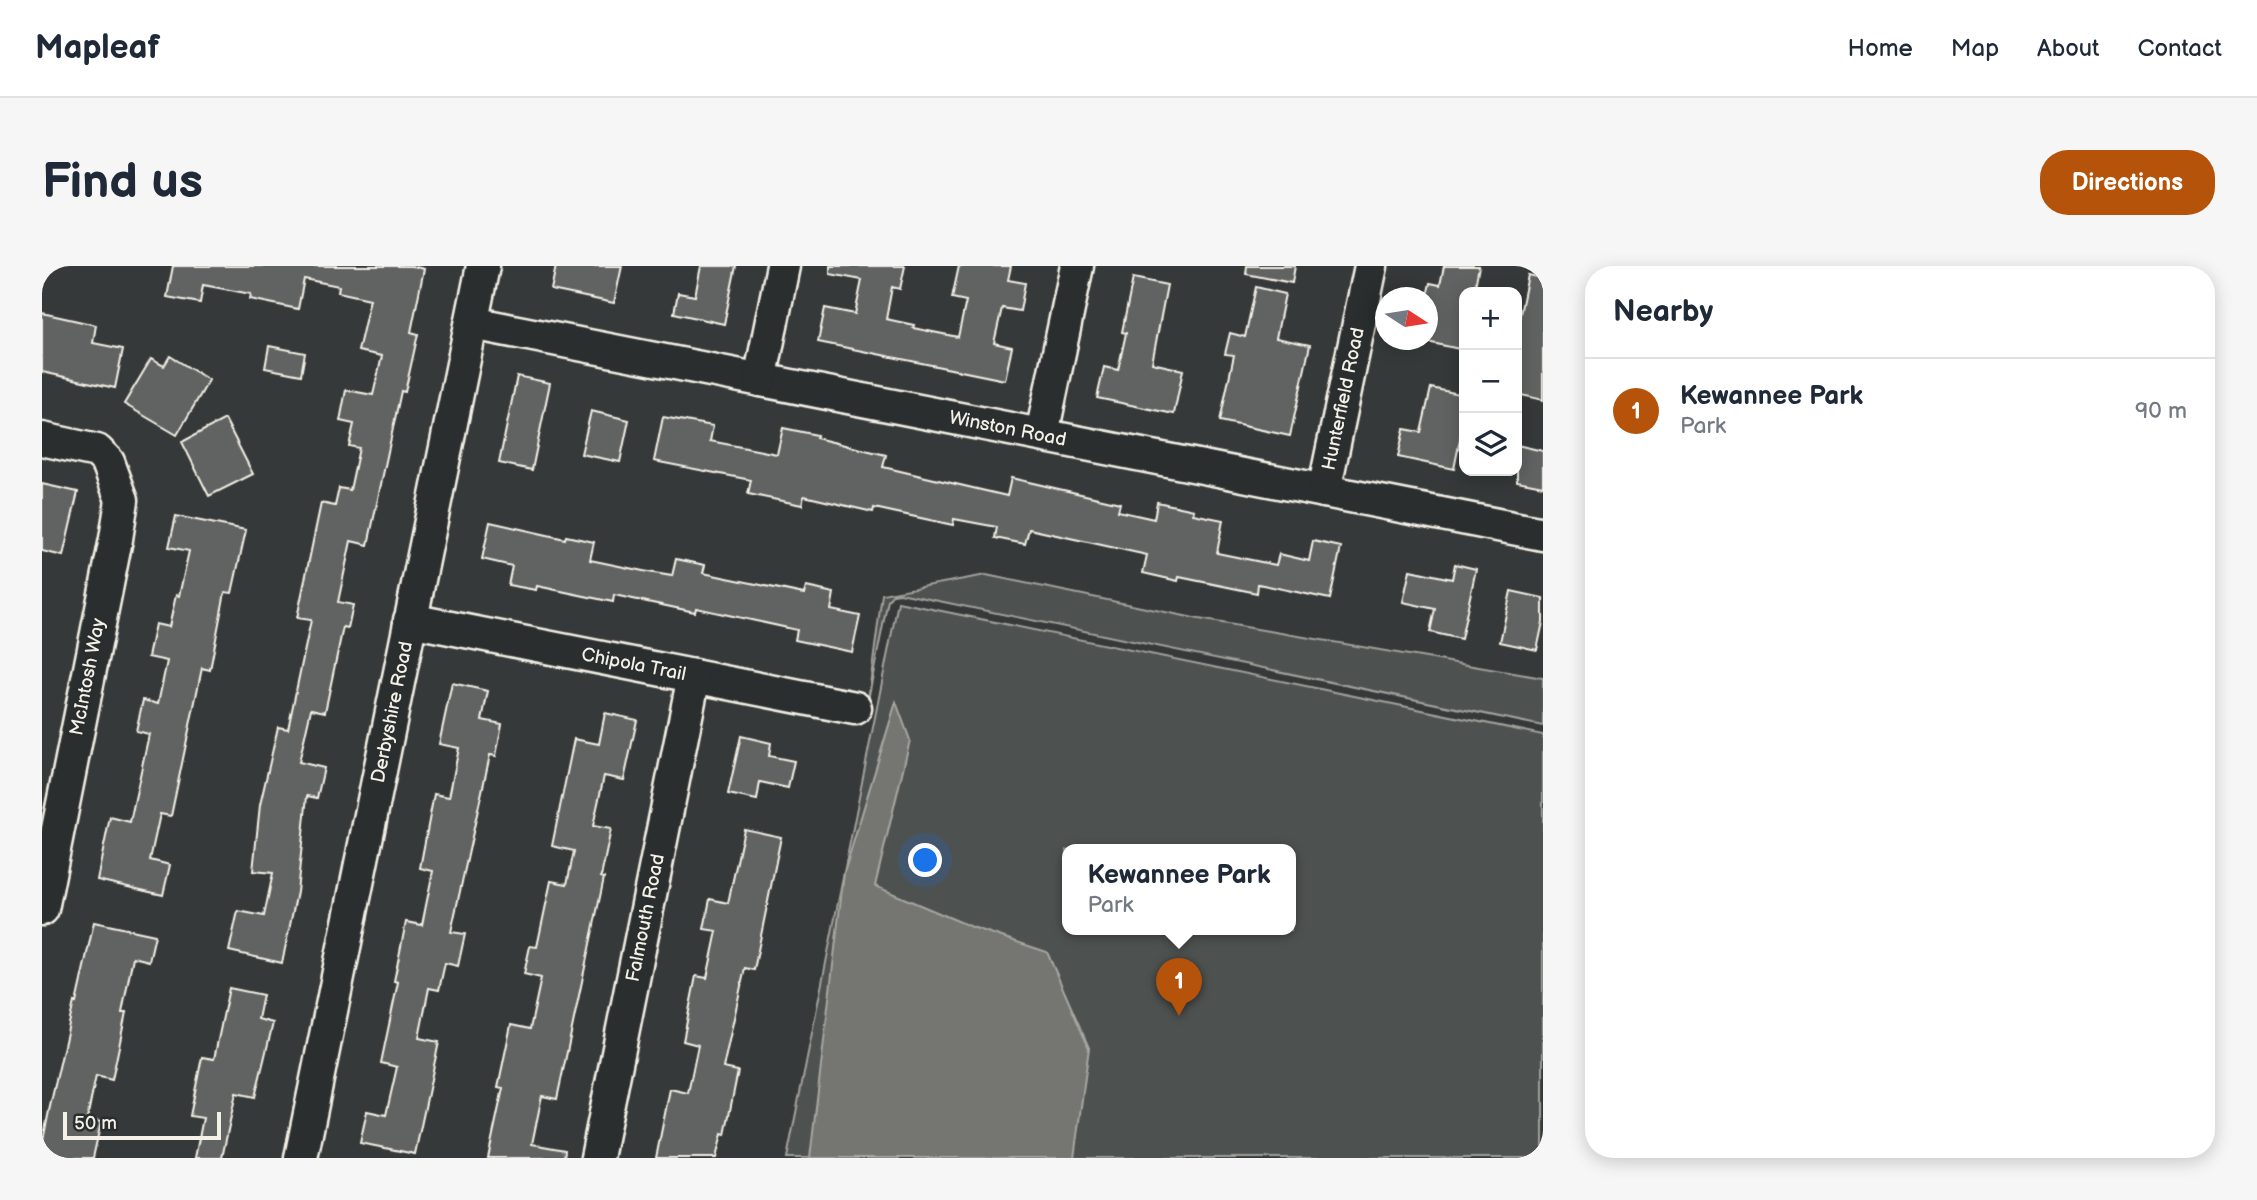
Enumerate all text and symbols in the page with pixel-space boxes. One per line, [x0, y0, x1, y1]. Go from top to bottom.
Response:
text: Mapleaf [35, 28, 160, 68]
text: Home [1848, 34, 1913, 63]
text: Map [1951, 34, 1999, 63]
text: About [2037, 34, 2099, 63]
text: Contact [2137, 34, 2222, 63]
button: Directions [2040, 150, 2215, 215]
text: Find us [42, 153, 203, 212]
north arrow [1375, 287, 1438, 350]
map controls [1459, 287, 1522, 476]
button: + [1459, 287, 1522, 350]
text: Nearby [1613, 294, 1713, 330]
street label: Hunterfield Road [1317, 326, 1369, 472]
button: − [1459, 350, 1522, 413]
text: Kewannee Park [1680, 381, 1863, 412]
text: 1 [1631, 397, 1641, 425]
text: 90 m [2135, 397, 2187, 425]
street label: Winston Road [947, 406, 1068, 451]
text: Park [1680, 412, 1726, 440]
button: layers [1459, 413, 1522, 476]
street label: McIntosh Way [65, 616, 111, 738]
street label: Derbyshire Road [366, 639, 418, 785]
street label: Chipola Trail [579, 643, 688, 686]
your location [908, 843, 942, 877]
popup [1062, 844, 1296, 935]
street label: Falmouth Road [621, 852, 669, 984]
text: Kewannee Park [1087, 860, 1271, 891]
text: Park [1087, 891, 1134, 919]
pin: 1 [1156, 958, 1202, 1016]
scale bar [63, 1109, 220, 1141]
text: 50 m [74, 1112, 117, 1135]

